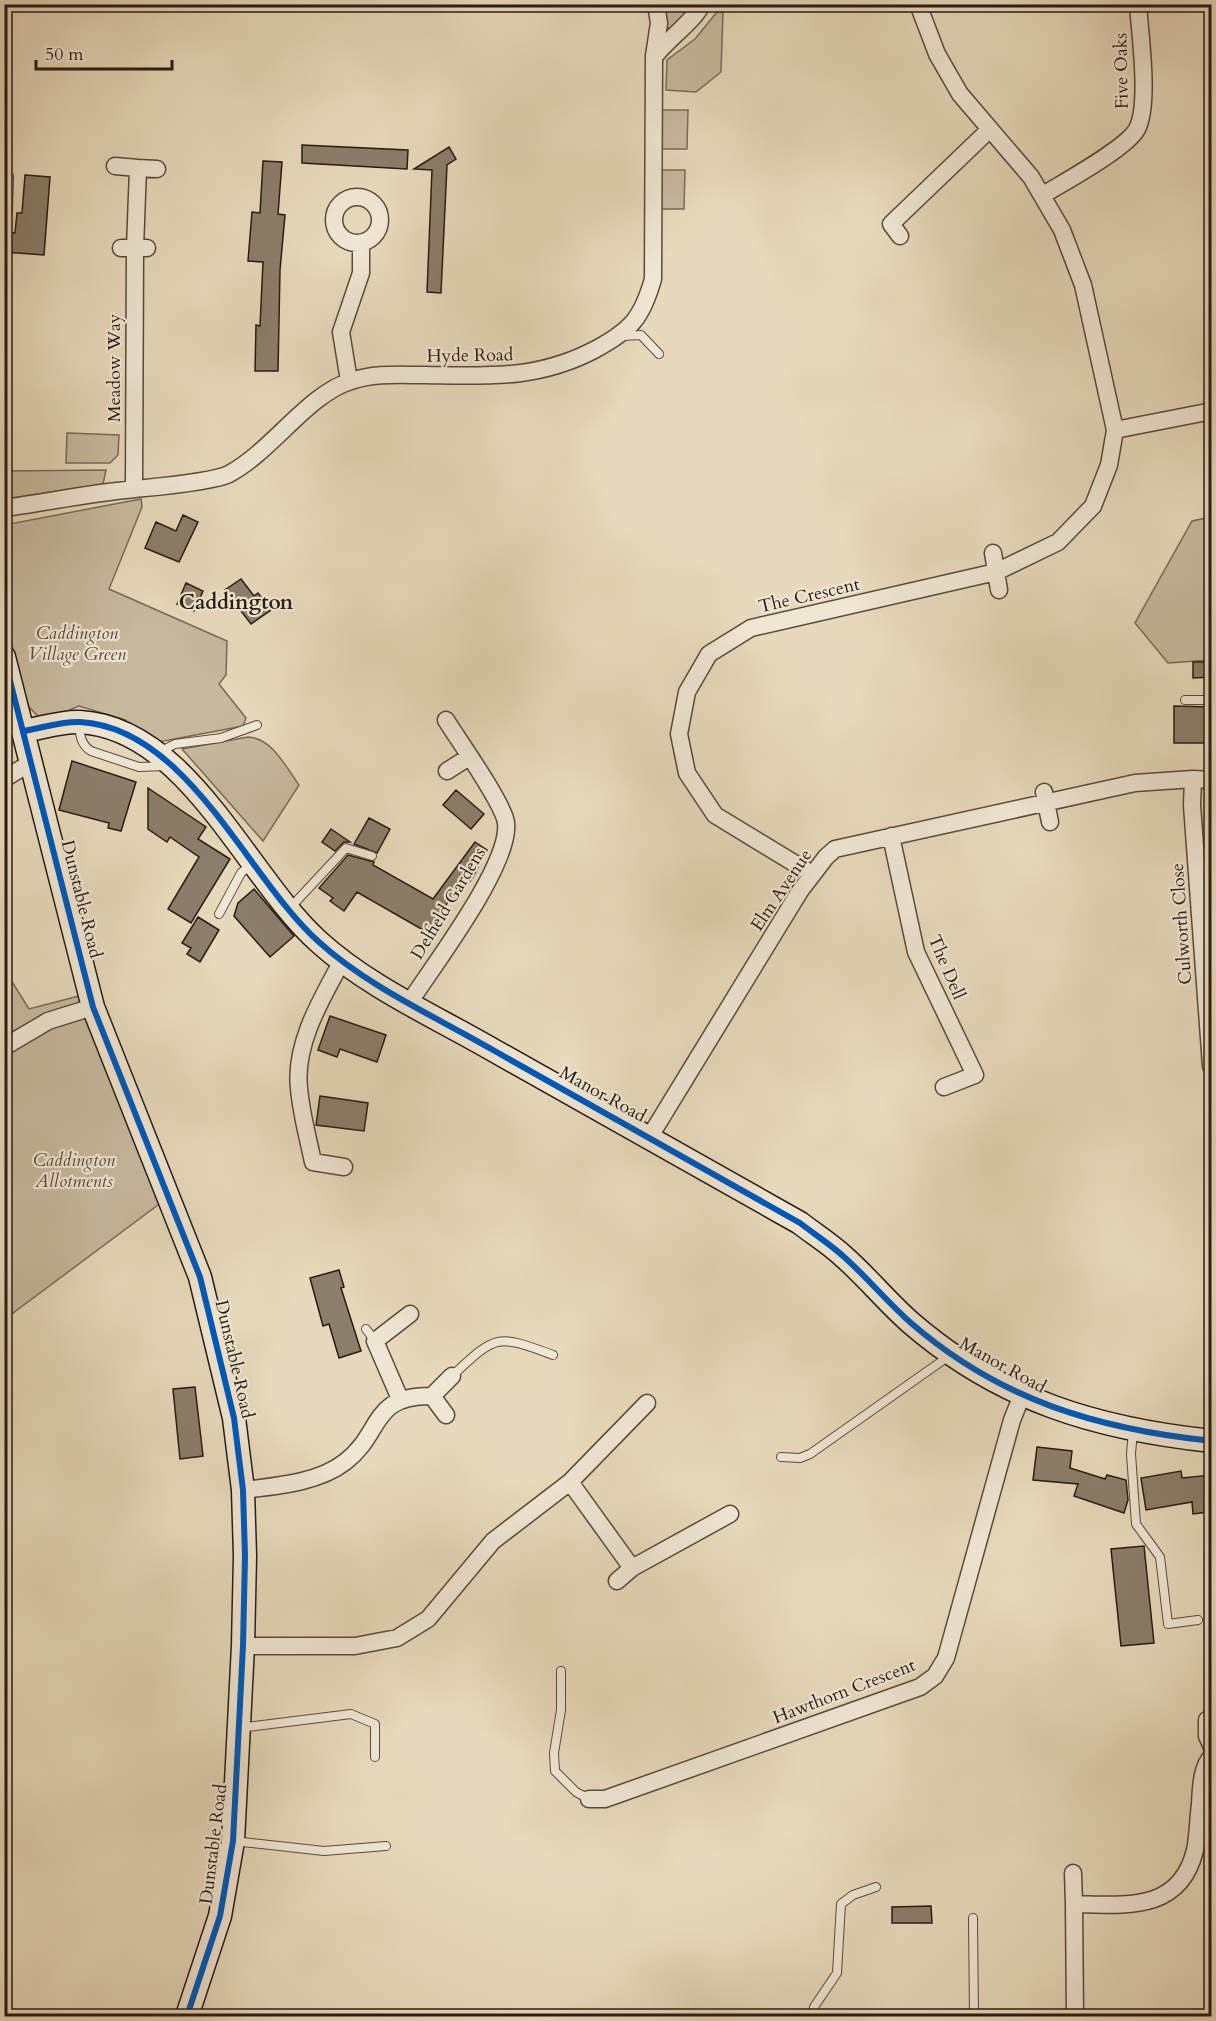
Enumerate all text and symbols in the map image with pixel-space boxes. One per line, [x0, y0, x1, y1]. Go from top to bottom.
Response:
scale bar [36, 33, 172, 71]
street label: Five Oaks [1108, 33, 1135, 109]
text: 50 m [45, 42, 84, 67]
street label: Meadow Way [102, 313, 127, 422]
street label: Hyde Road [426, 342, 514, 369]
street label: The Crescent [756, 572, 862, 619]
district label: Caddington [179, 588, 294, 617]
park label: Caddington Village Green [28, 621, 126, 667]
street label: Dunstable Road [55, 837, 108, 961]
street label: Delfield Gardens [405, 842, 492, 964]
street label: Elm Avenue [745, 844, 818, 936]
street label: Culworth Close [1165, 862, 1198, 986]
street label: The Dell [922, 931, 972, 1004]
street label: Manor Road [555, 1060, 651, 1129]
park label: Caddington Allotments [33, 1148, 115, 1194]
street label: Dunstable Road [209, 1297, 260, 1421]
street label: Manor Road [955, 1331, 1051, 1400]
street label: Hawthorn Crescent [769, 1653, 919, 1730]
street label: Dunstable Road [194, 1782, 233, 1906]

